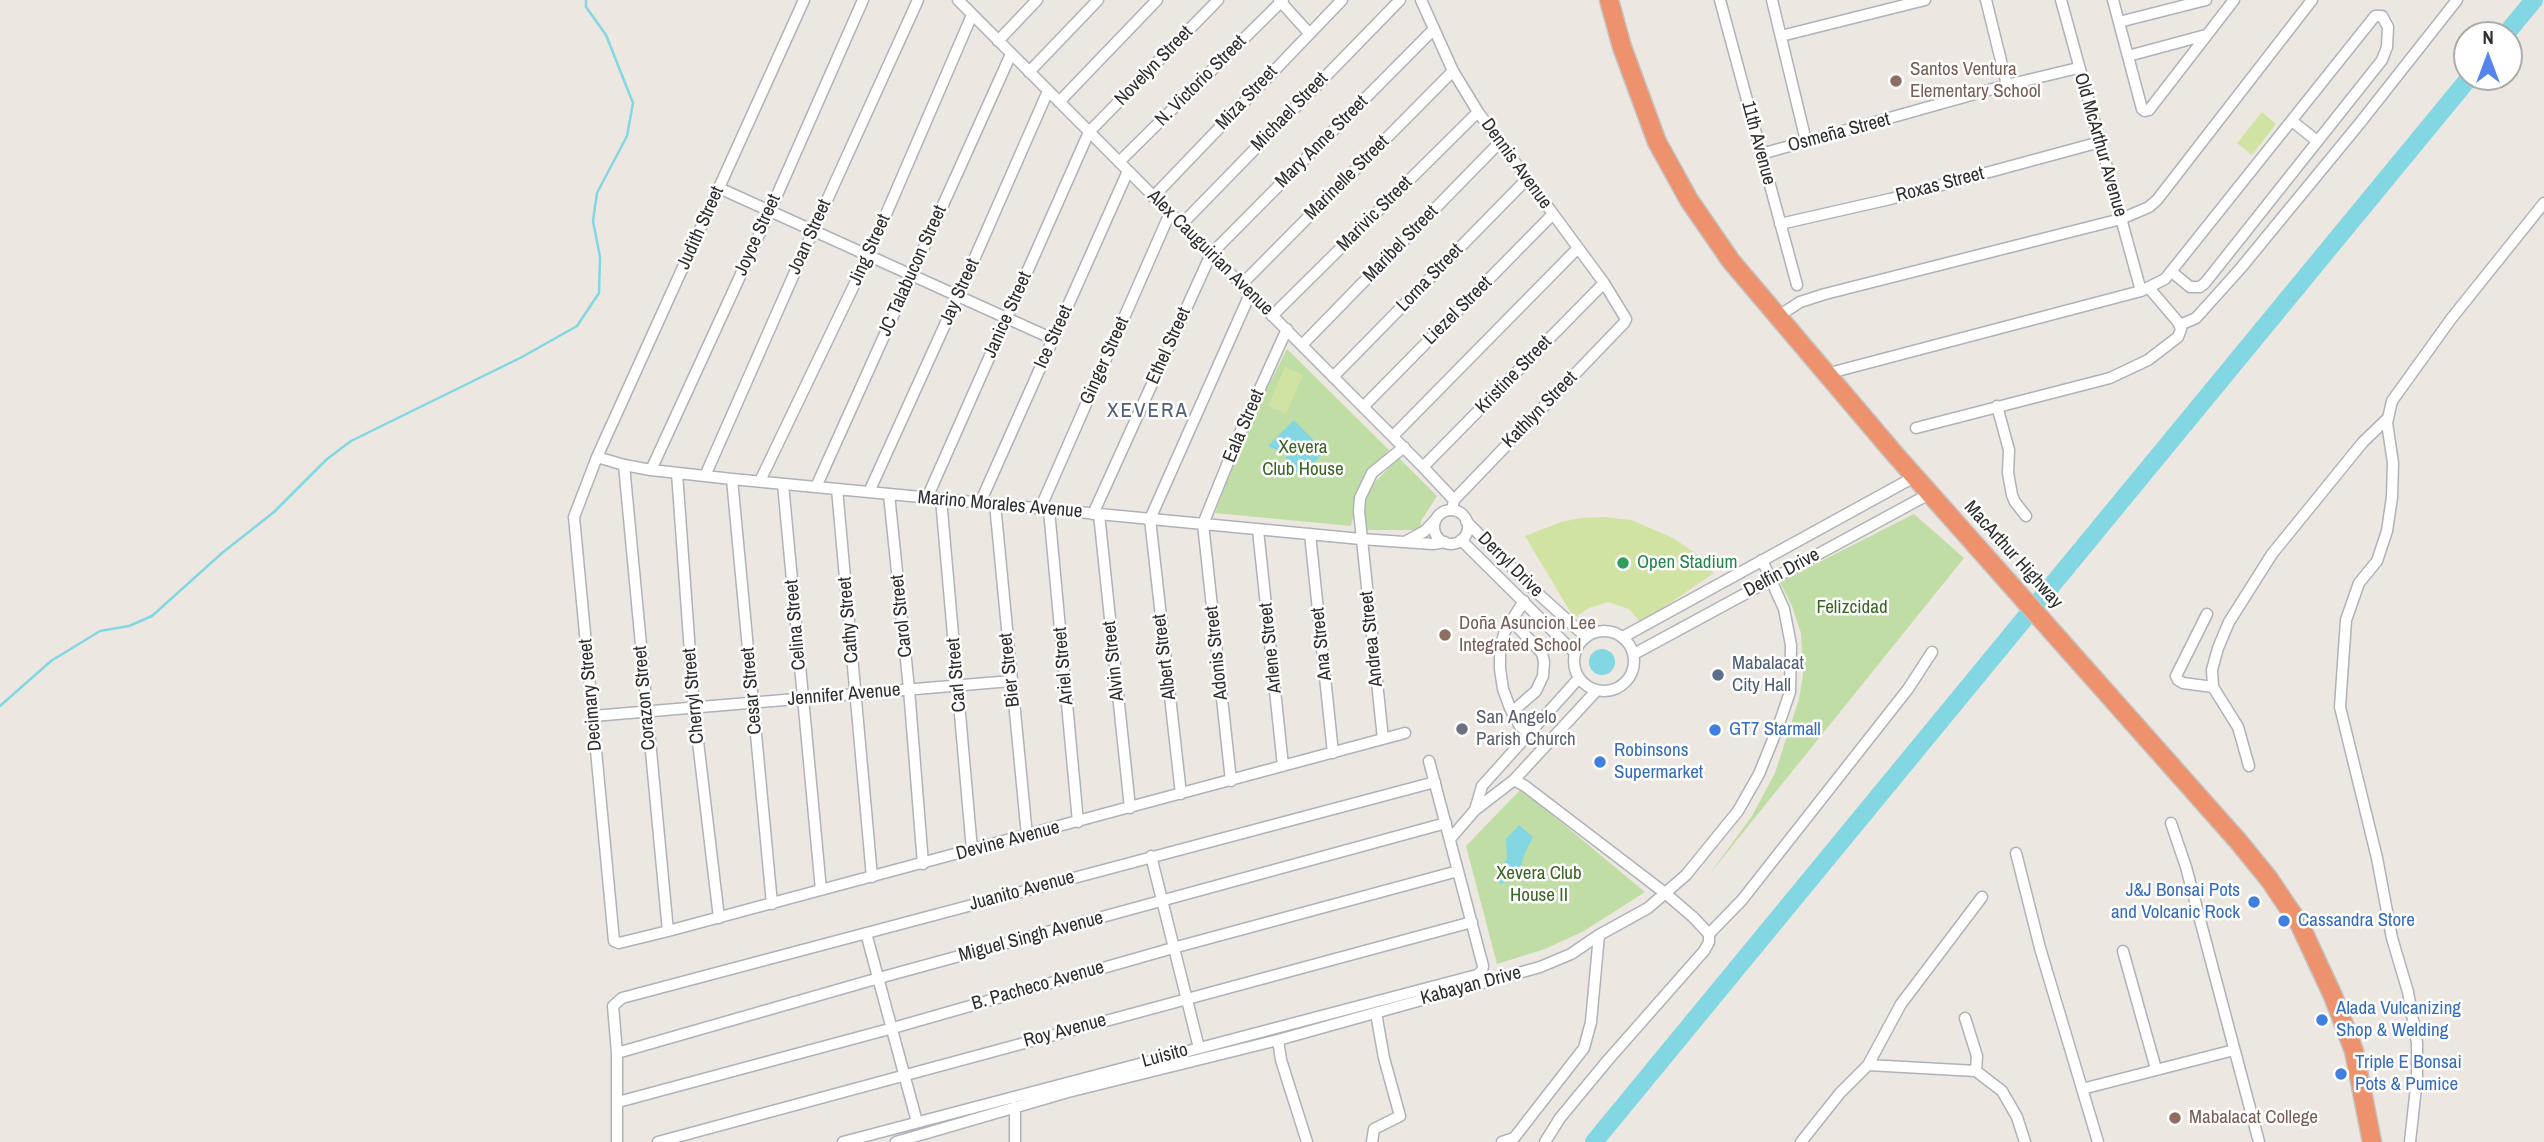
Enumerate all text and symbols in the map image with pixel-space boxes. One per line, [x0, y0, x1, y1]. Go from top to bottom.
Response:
street label: Novelyn Street [1110, 21, 1198, 111]
north arrow [2453, 21, 2523, 91]
text: N [2482, 24, 2494, 50]
street label: N. Victorio Street [1151, 31, 1251, 131]
place label: Santos Ventura Elementary School [1910, 59, 2041, 103]
street label: Miza Street [1211, 61, 1283, 135]
street label: Michael Street [1247, 68, 1333, 156]
street label: Old McArthur Avenue [2069, 70, 2131, 220]
marker: Santos Ventura Elementary School [1888, 73, 1904, 89]
street label: Mary Anne Street [1271, 91, 1373, 193]
street label: 11th Avenue [1736, 98, 1780, 188]
street label: Osmeña Street [1785, 108, 1893, 158]
street label: Dennis Avenue [1476, 114, 1556, 214]
street label: Marinelle Street [1300, 131, 1394, 225]
street label: Roxas Street [1894, 162, 1986, 208]
street label: Marivic Street [1333, 172, 1417, 256]
street label: Judith Street [673, 183, 729, 273]
street label: Alex Cauguirian Avenue [1142, 185, 1278, 321]
street label: Joyce Street [730, 191, 786, 279]
street label: Joan Street [783, 196, 837, 278]
street label: Maribel Street [1359, 201, 1443, 287]
street label: JC Talabucon Street [874, 202, 952, 340]
street label: Jing Street [844, 211, 896, 289]
street label: Lorna Street [1392, 239, 1468, 317]
street label: Jay Street [935, 255, 985, 329]
street label: Janice Street [979, 268, 1037, 362]
street label: Liezel Street [1419, 272, 1497, 350]
street label: Ice Street [1030, 302, 1078, 372]
street label: Ethel Street [1142, 304, 1196, 388]
street label: Ginger Street [1076, 314, 1134, 408]
street label: Kristine Street [1471, 331, 1557, 419]
street label: Kathlyn Street [1498, 367, 1582, 453]
street label: Eala Street [1218, 386, 1270, 466]
district label: XEVERA [1108, 398, 1188, 424]
park label: Xevera Club House [1262, 437, 1344, 481]
street label: Marino Morales Avenue [917, 486, 1083, 524]
street label: MacArthur Highway [1959, 497, 2067, 613]
street label: Derryl Drive [1473, 528, 1547, 602]
street label: Delfin Drive [1740, 544, 1824, 602]
place label: Open Stadium [1637, 552, 1737, 574]
marker: Open Stadium [1615, 555, 1631, 571]
street label: Carol Street [886, 573, 918, 659]
street label: Cathy Street [834, 576, 864, 664]
street label: Celina Street [781, 579, 811, 671]
street label: Andrea Street [1356, 590, 1388, 688]
park label: Felizcidad [1816, 597, 1888, 619]
street label: Arlene Street [1255, 602, 1287, 694]
street label: Adonis Street [1201, 605, 1233, 701]
street label: Ana Street [1307, 606, 1337, 682]
street label: Albert Street [1148, 613, 1182, 701]
place label: Doña Asuncion Lee Integrated School [1459, 613, 1596, 657]
street label: Alvin Street [1098, 620, 1130, 702]
street label: Ariel Street [1049, 626, 1079, 706]
marker: Doña Asuncion Lee Integrated School [1437, 627, 1453, 643]
street label: Bier Street [995, 632, 1025, 708]
street label: Carl Street [942, 637, 972, 713]
street label: Decimary Street [575, 638, 607, 752]
street label: Corazon Street [629, 645, 661, 751]
street label: Cesar Street [737, 646, 767, 736]
street label: Cherryl Street [678, 647, 710, 745]
place label: Mabalacat City Hall [1732, 653, 1804, 697]
marker: Mabalacat City Hall [1710, 667, 1726, 683]
street label: Jennifer Avenue [787, 679, 901, 711]
place label: San Angelo Parish Church [1476, 707, 1576, 751]
place label: GT7 Starmall [1729, 719, 1821, 741]
marker: San Angelo Parish Church [1454, 721, 1470, 737]
marker: GT7 Starmall [1707, 722, 1723, 738]
place label: Robinsons Supermarket [1614, 740, 1703, 784]
marker: Robinsons Supermarket [1592, 754, 1608, 770]
street label: Devine Avenue [954, 816, 1062, 866]
park label: Xevera Club House II [1496, 863, 1582, 907]
street label: Juanito Avenue [967, 866, 1077, 916]
place label: J&J Bonsai Pots and Volcanic Rock [2111, 880, 2240, 924]
marker: J&J Bonsai Pots and Volcanic Rock [2246, 894, 2262, 910]
street label: Miguel Singh Avenue [956, 907, 1106, 967]
place label: Cassandra Store [2298, 910, 2415, 932]
marker: Cassandra Store [2276, 913, 2292, 929]
street label: B. Pacheco Avenue [969, 956, 1107, 1016]
street label: Kabayan Drive [1418, 962, 1524, 1010]
place label: Alada Vulcanizing Shop & Welding [2336, 998, 2461, 1042]
street label: Roy Avenue [1021, 1009, 1109, 1053]
marker: Alada Vulcanizing Shop & Welding [2314, 1012, 2330, 1028]
street label: Luisito [1139, 1039, 1191, 1073]
place label: Triple E Bonsai Pots & Pumice [2355, 1052, 2462, 1096]
marker: Triple E Bonsai Pots & Pumice [2333, 1066, 2349, 1082]
place label: Mabalacat College [2189, 1107, 2318, 1129]
marker: Mabalacat College [2167, 1110, 2183, 1126]

